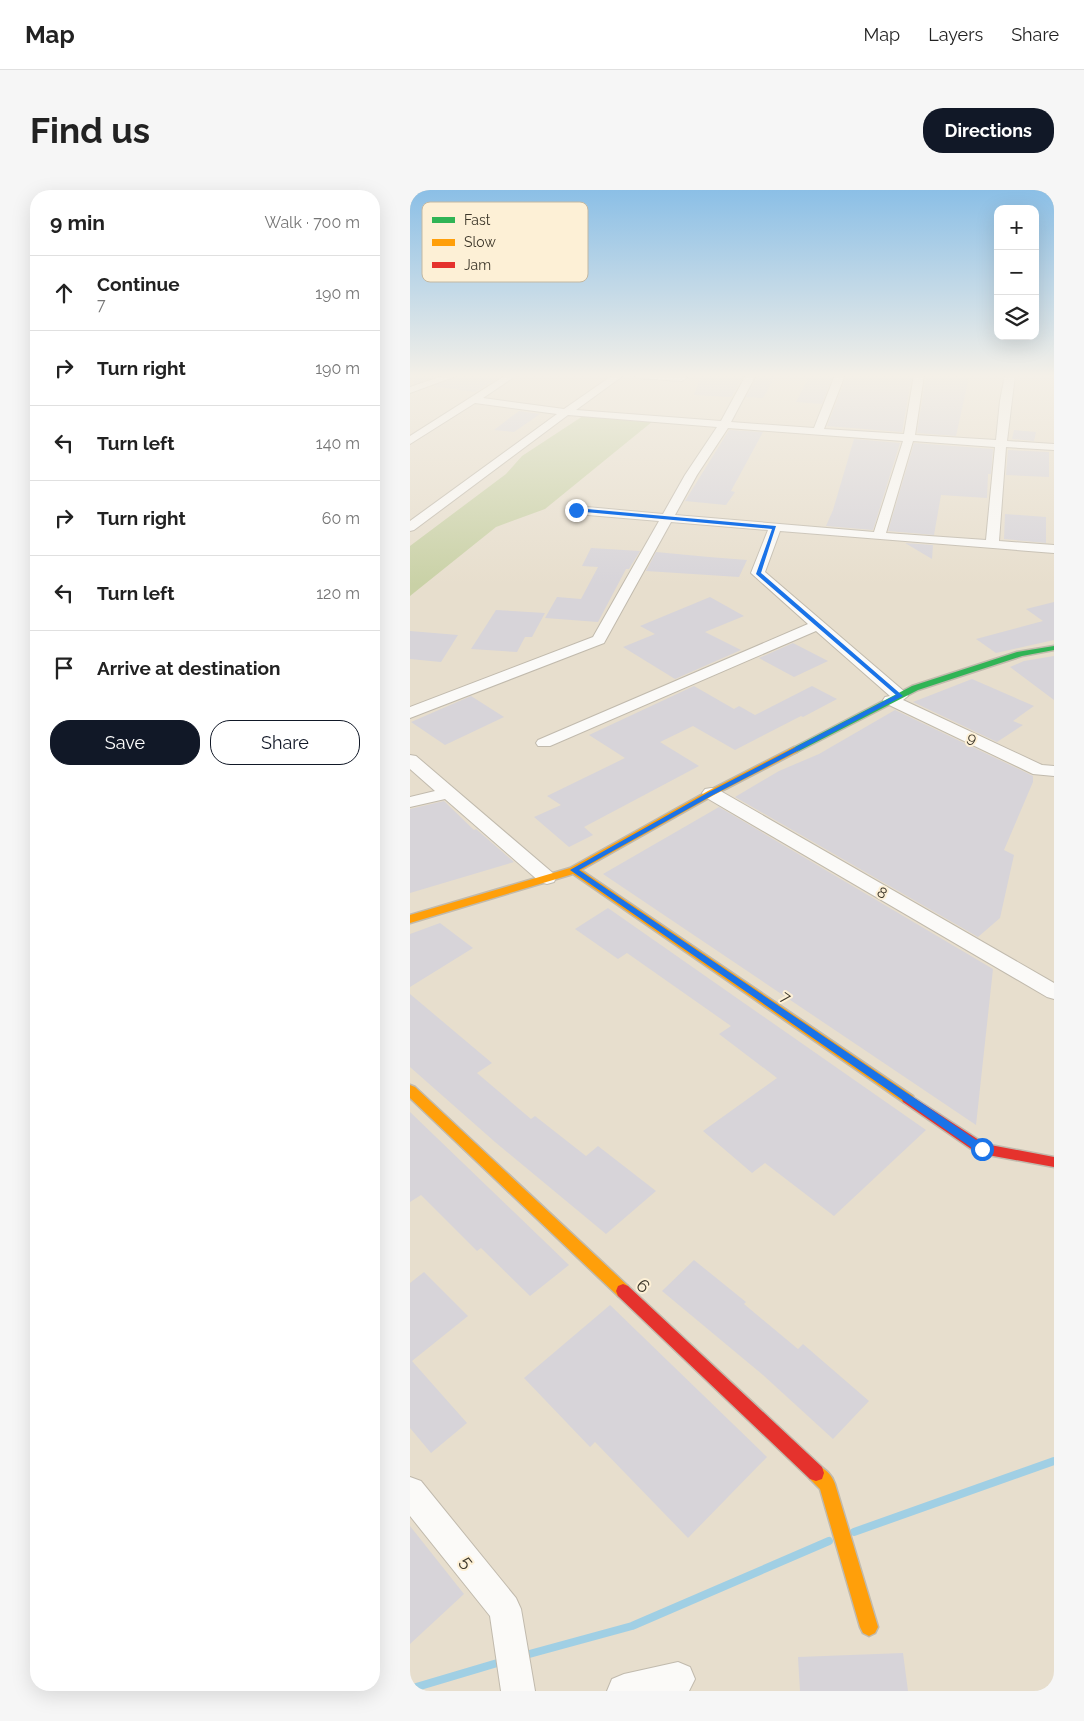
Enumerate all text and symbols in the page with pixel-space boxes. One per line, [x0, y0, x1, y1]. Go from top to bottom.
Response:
text: Map [25, 20, 75, 49]
text: Map [864, 24, 900, 45]
text: Layers [928, 24, 983, 45]
text: Share [1011, 24, 1059, 45]
button: Directions [923, 108, 1054, 153]
text: Find us [30, 110, 150, 151]
legend [422, 202, 588, 282]
map controls [994, 205, 1039, 340]
button: + [994, 205, 1039, 250]
text: 9 min [50, 210, 105, 235]
text: Fast [464, 212, 491, 228]
text: Walk · 700 m [265, 213, 360, 232]
text: Slow [464, 234, 496, 250]
button: − [994, 250, 1039, 295]
text: Jam [464, 257, 491, 273]
text: Continue [97, 273, 180, 295]
icon: ahead [50, 279, 78, 307]
text: 190 m [315, 284, 360, 303]
text: 7 [97, 295, 106, 314]
button: layers [994, 295, 1039, 340]
icon: right [50, 354, 78, 382]
text: Turn right [97, 357, 186, 379]
text: 190 m [315, 359, 360, 378]
icon: left [50, 429, 78, 457]
text: Turn left [97, 432, 174, 454]
text: 140 m [316, 434, 360, 453]
route end [565, 499, 588, 522]
icon: right [50, 504, 78, 532]
text: Turn right [97, 507, 186, 529]
text: 60 m [322, 509, 360, 528]
icon: left [50, 579, 78, 607]
text: Turn left [97, 582, 174, 604]
text: 120 m [316, 584, 360, 603]
icon: arrive [50, 654, 78, 682]
text: Arrive at destination [97, 657, 281, 679]
button: Save [50, 720, 200, 765]
button: Share [210, 720, 360, 765]
street label: 9 [964, 728, 980, 748]
street label: 8 [874, 883, 890, 903]
street label: 7 [778, 987, 794, 1007]
route start [971, 1138, 994, 1161]
street label: 6 [632, 1274, 655, 1297]
street label: 5 [456, 1551, 479, 1572]

